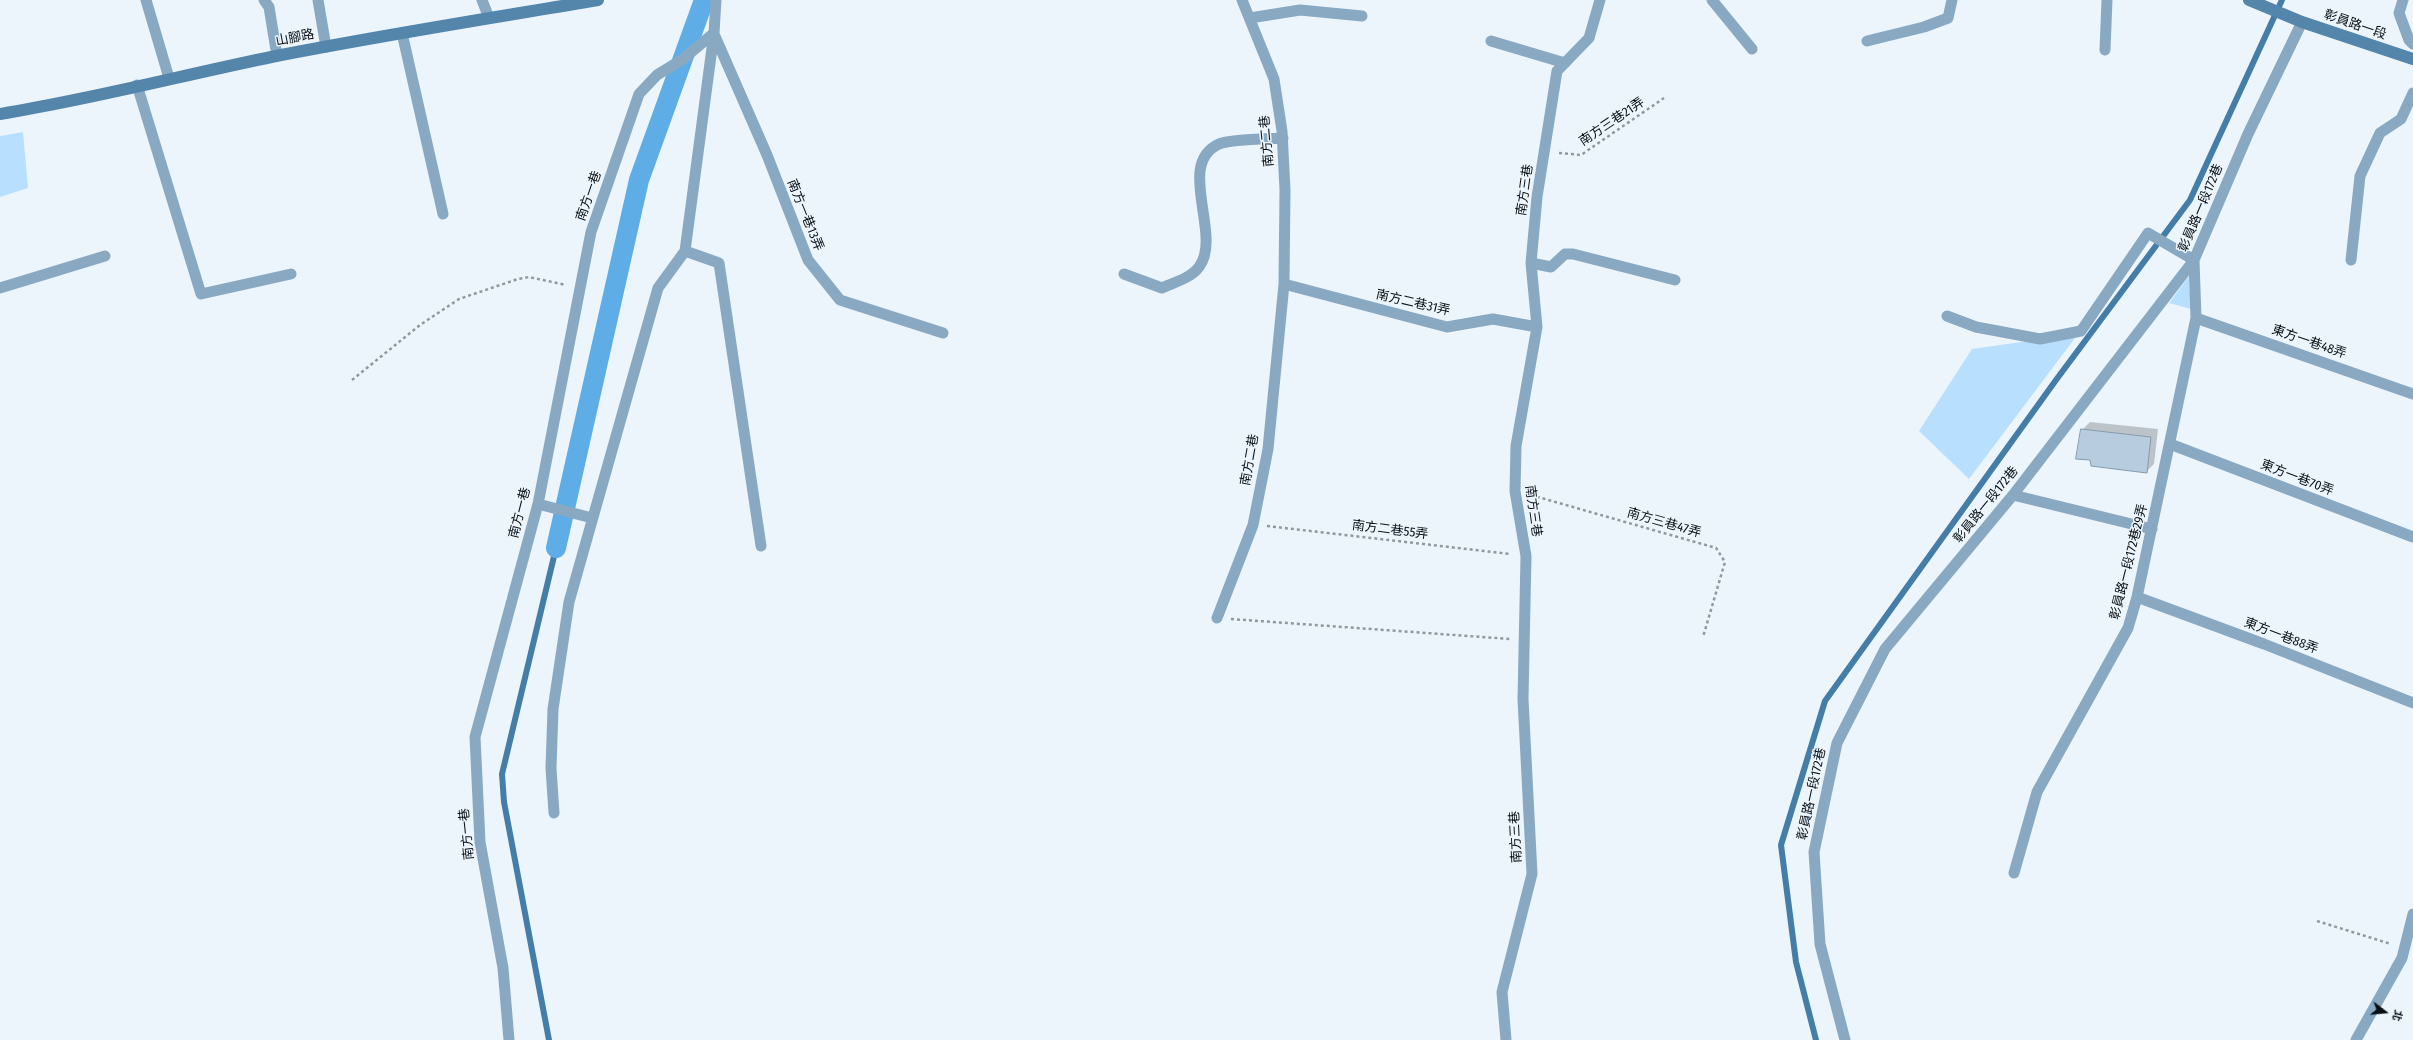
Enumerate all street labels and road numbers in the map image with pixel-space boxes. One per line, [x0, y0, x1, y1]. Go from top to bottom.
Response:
street label: 彰員路一段 [2322, 7, 2388, 43]
street label: 山腳路 [274, 27, 316, 49]
street label: 南方三巷21弄 [1576, 94, 1648, 150]
street label: 南方二巷 [1257, 114, 1277, 168]
street label: 彰員路一段172巷 [2175, 162, 2227, 254]
street label: 南方三巷 [1514, 163, 1536, 217]
street label: 南方一巷 [573, 169, 605, 223]
street label: 南方一巷13弄 [784, 177, 826, 253]
street label: 南方二巷31弄 [1374, 287, 1452, 319]
street label: 東方一巷48弄 [2270, 322, 2348, 362]
street label: 南方二巷 [1238, 433, 1262, 487]
street label: 東方一巷70弄 [2258, 457, 2336, 499]
street label: 彰員路一段172巷 [1950, 464, 2022, 546]
street label: 南方三巷 [1522, 484, 1544, 538]
street label: 南方一巷 [506, 486, 534, 540]
street label: 彰員路一段172巷29弄 [2107, 502, 2151, 622]
street label: 南方三巷47弄 [1625, 505, 1703, 541]
street label: 南方二巷55弄 [1351, 518, 1429, 542]
street label: 東方一巷88弄 [2242, 615, 2320, 657]
street label: 彰員路一段172巷 [1795, 746, 1829, 842]
street label: 南方一巷 [457, 807, 477, 861]
street label: 南方三巷 [1507, 811, 1525, 863]

